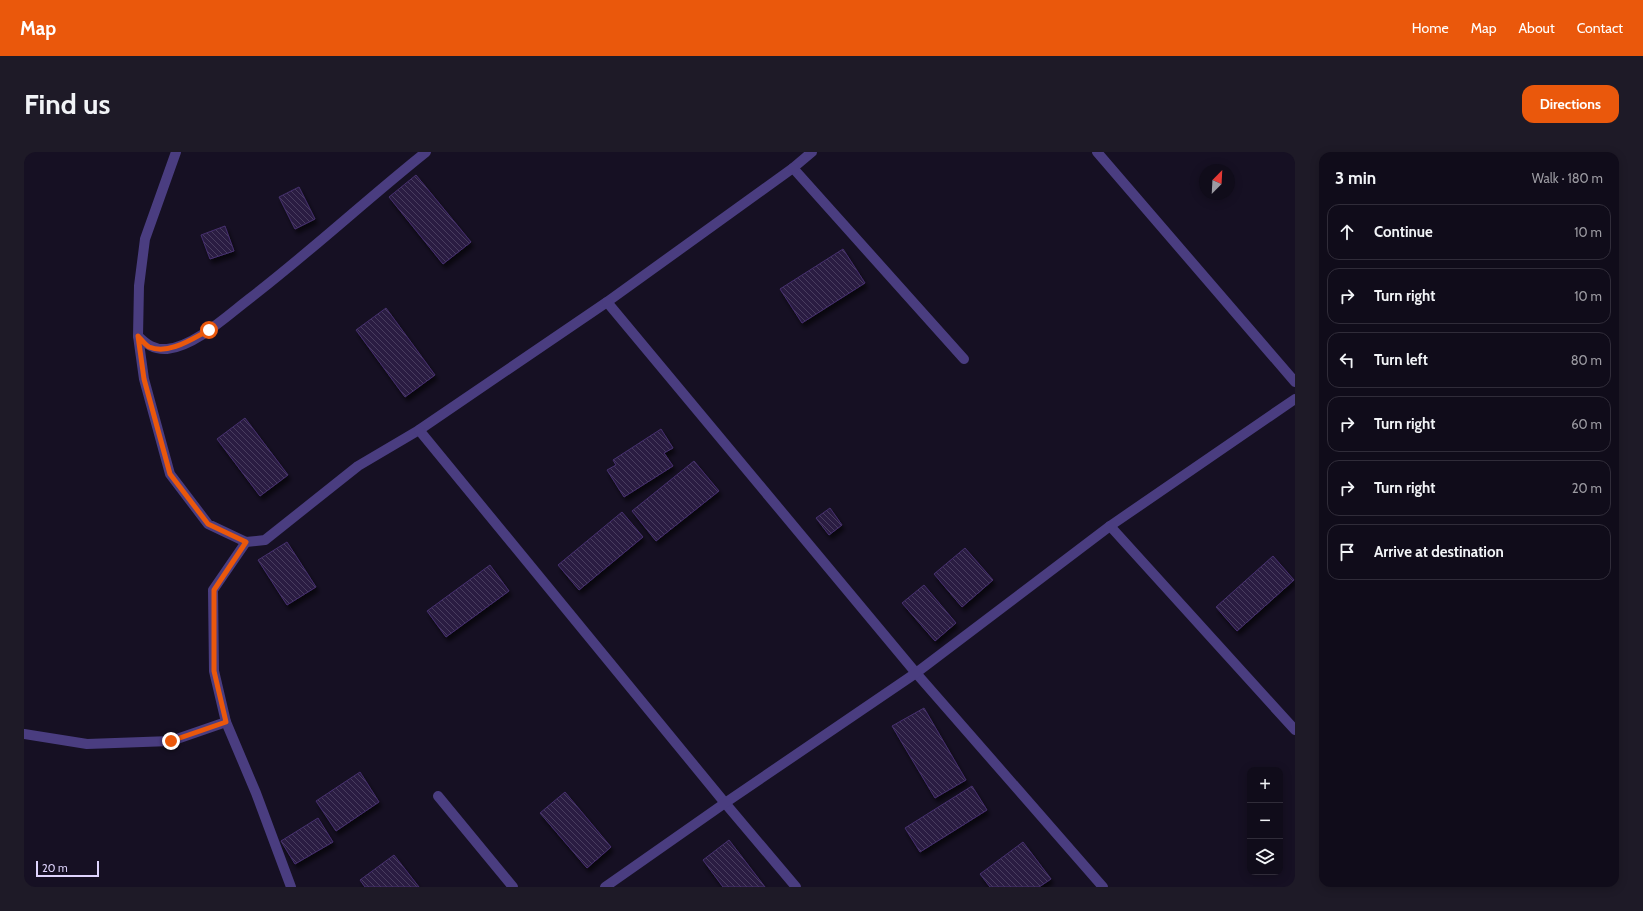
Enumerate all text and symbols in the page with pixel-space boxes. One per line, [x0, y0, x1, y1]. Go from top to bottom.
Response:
text: Map [20, 17, 56, 40]
text: Home [1412, 19, 1449, 37]
text: Map [1471, 19, 1496, 37]
text: About [1518, 19, 1555, 37]
text: Contact [1577, 19, 1623, 37]
button: Directions [1522, 85, 1619, 123]
text: Find us [24, 87, 110, 121]
north arrow [1199, 164, 1235, 200]
text: 3 min [1335, 168, 1376, 188]
text: Walk · 180 m [1532, 170, 1603, 186]
icon: ahead [1336, 221, 1358, 243]
text: Continue [1374, 223, 1433, 241]
text: 10 m [1574, 224, 1602, 240]
icon: right [1336, 285, 1358, 307]
text: Turn right [1374, 287, 1435, 305]
text: 10 m [1574, 288, 1602, 304]
route start [200, 321, 218, 339]
icon: left [1336, 349, 1358, 371]
text: Turn left [1374, 351, 1428, 369]
text: 80 m [1571, 352, 1602, 368]
icon: right [1336, 413, 1358, 435]
text: Turn right [1374, 415, 1435, 433]
text: 60 m [1571, 416, 1602, 432]
icon: right [1336, 477, 1358, 499]
text: Turn right [1374, 479, 1435, 497]
text: 20 m [1572, 480, 1602, 496]
icon: arrive [1336, 541, 1358, 563]
text: Arrive at destination [1374, 543, 1504, 561]
route end [162, 732, 180, 750]
map controls [1247, 767, 1283, 875]
button: + [1247, 767, 1283, 803]
button: − [1247, 803, 1283, 839]
button: layers [1247, 839, 1283, 875]
scale bar [36, 859, 99, 878]
text: 20 m [42, 861, 68, 875]

